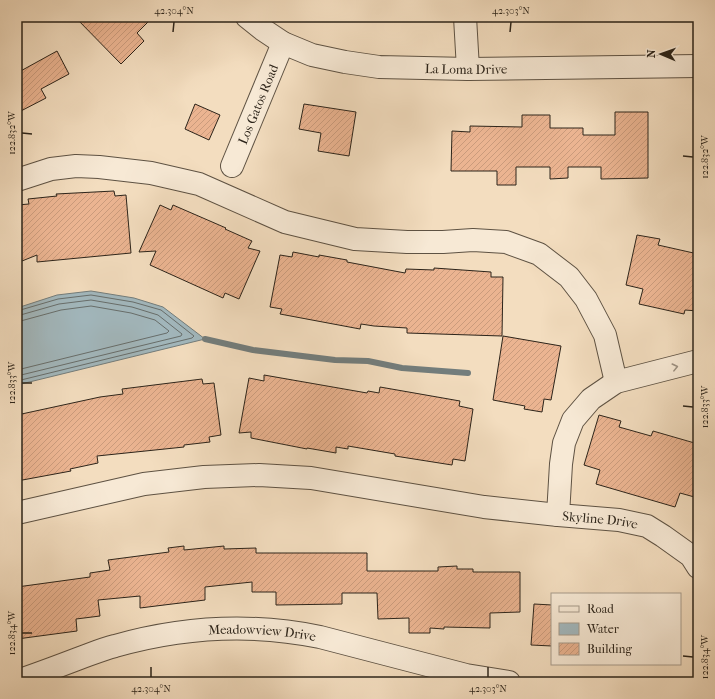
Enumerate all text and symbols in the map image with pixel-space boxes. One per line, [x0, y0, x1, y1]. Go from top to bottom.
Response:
text: 42.304°N [154, 5, 194, 17]
text: 42.303°N [492, 5, 530, 17]
north arrow [641, 34, 681, 74]
text: N [645, 49, 658, 58]
street label: Los Gatos Road [235, 61, 282, 147]
street label: La Loma Drive [425, 61, 508, 77]
text: 122.832°W [6, 110, 18, 155]
text: 122.832°W [699, 134, 711, 179]
text: 122.833°W [6, 361, 18, 404]
one-way arrow [671, 363, 678, 372]
text: 122.833°W [699, 385, 711, 428]
street label: Skyline Drive [562, 508, 640, 532]
legend [551, 593, 681, 665]
text: Road [587, 602, 614, 616]
text: 122.834°W [6, 610, 18, 655]
street label: Meadowview Drive [208, 622, 318, 644]
text: Water [586, 622, 620, 636]
text: 122.834°W [699, 634, 711, 679]
text: Building [587, 642, 632, 656]
text: 42.304°N [131, 683, 171, 695]
text: 42.303°N [469, 683, 507, 695]

